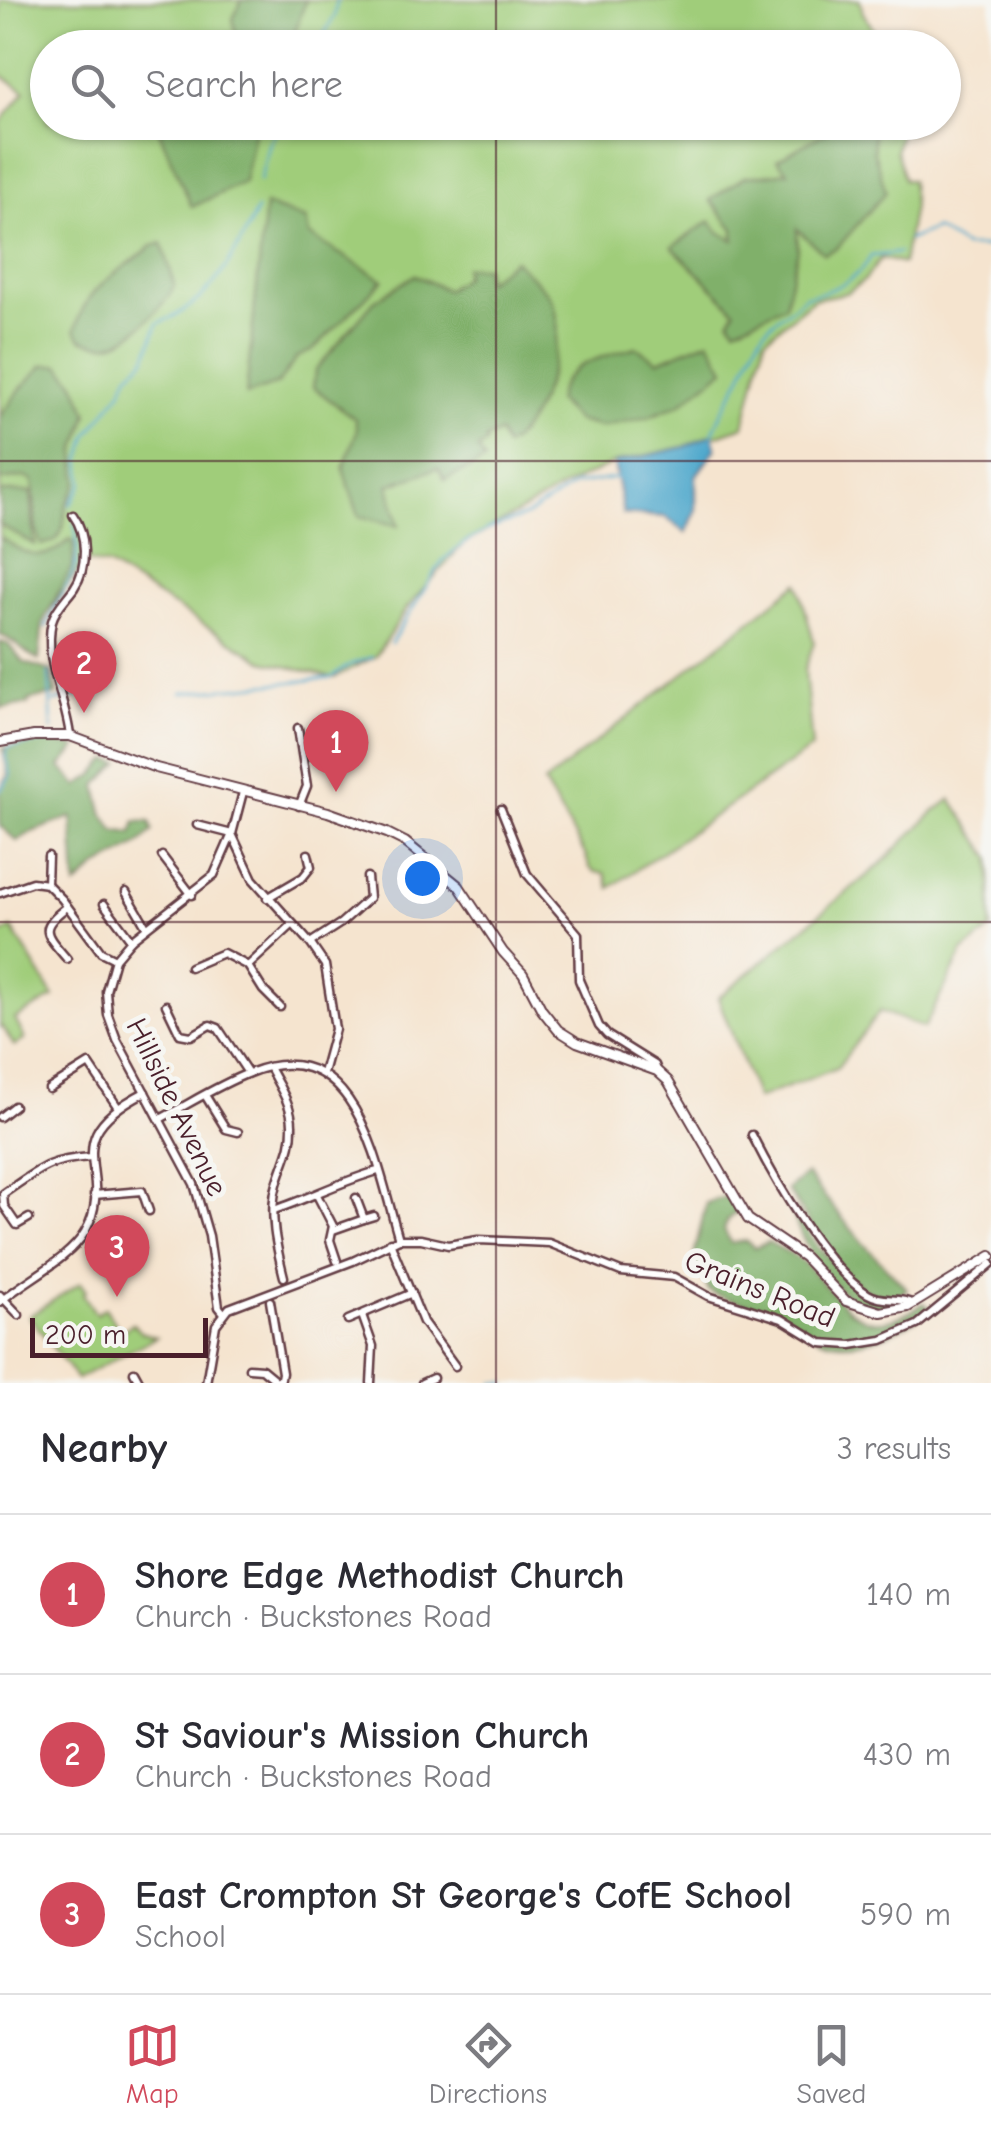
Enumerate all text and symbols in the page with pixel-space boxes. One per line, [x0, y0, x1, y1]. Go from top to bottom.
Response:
search box [30, 30, 961, 140]
icon: search [65, 58, 120, 113]
text: Search here [145, 63, 343, 107]
pin: 2 [52, 630, 116, 713]
pin: 1 [304, 710, 368, 792]
your location [397, 853, 448, 904]
street label: Hillside Avenue [118, 1013, 235, 1202]
pin: 3 [84, 1214, 150, 1297]
street label: Grains Road [680, 1243, 840, 1335]
scale bar [30, 1313, 208, 1358]
text: 200 m [45, 1319, 126, 1351]
text: Nearby [40, 1424, 167, 1473]
text: 3 results [837, 1430, 951, 1467]
text: Shore Edge Methodist Church [135, 1554, 625, 1598]
text: 1 [66, 1576, 79, 1613]
text: 140 m [866, 1576, 951, 1613]
text: Church · Buckstones Road [135, 1598, 492, 1635]
text: St Saviour's Mission Church [135, 1714, 589, 1758]
text: 2 [65, 1736, 80, 1773]
text: 430 m [863, 1736, 951, 1773]
text: Church · Buckstones Road [135, 1758, 492, 1795]
text: East Crompton St George's CofE School [135, 1874, 792, 1918]
text: 3 [65, 1896, 80, 1933]
text: 590 m [860, 1896, 951, 1933]
text: School [135, 1918, 226, 1955]
tab: Map [125, 2018, 180, 2110]
tab: Directions [429, 2018, 547, 2110]
tab: Saved [796, 2018, 866, 2110]

